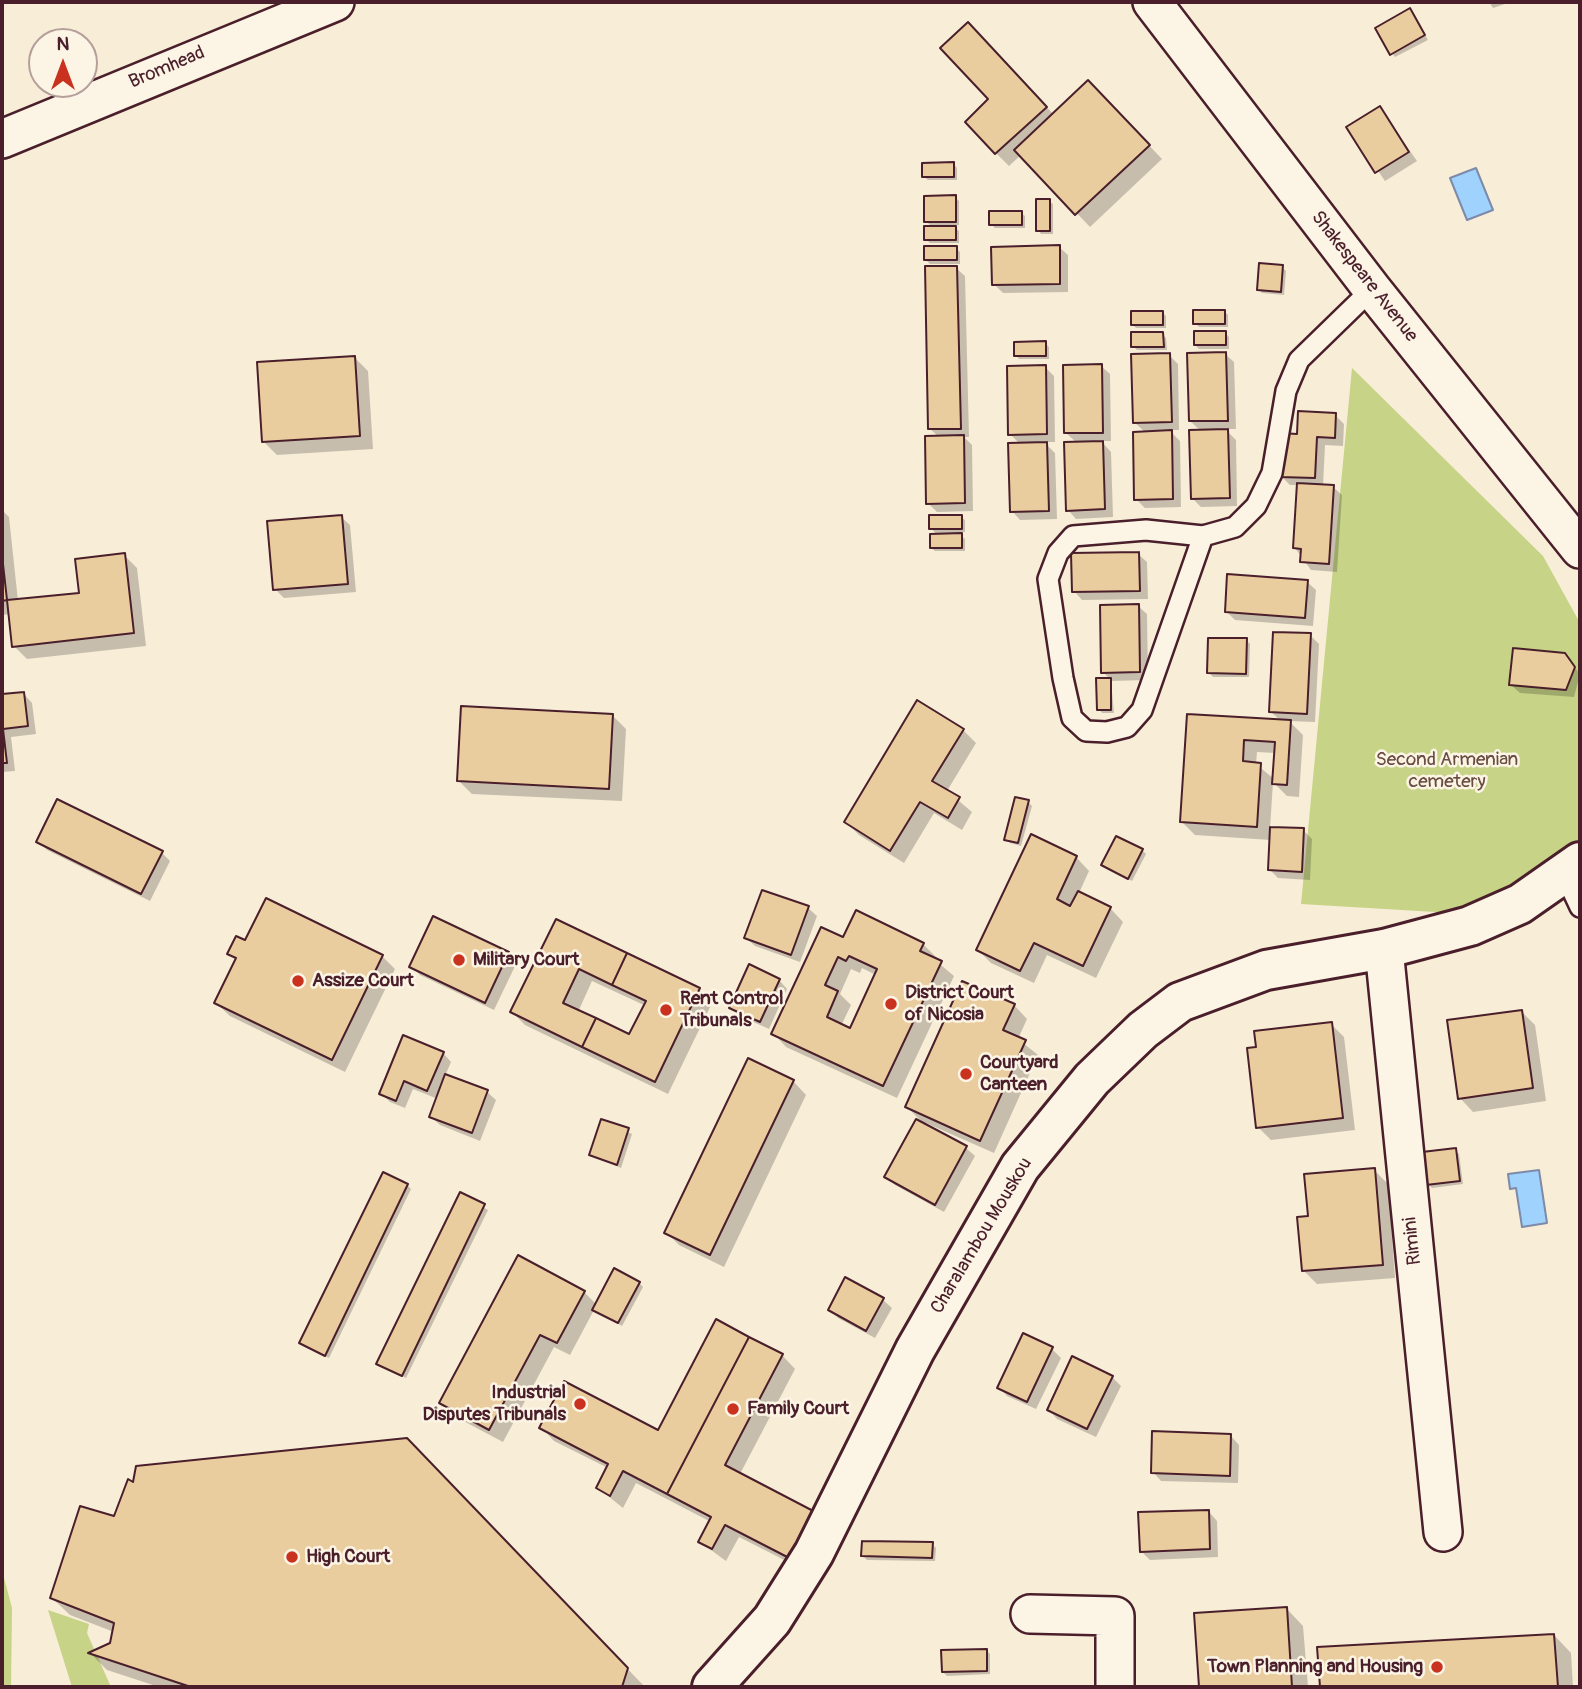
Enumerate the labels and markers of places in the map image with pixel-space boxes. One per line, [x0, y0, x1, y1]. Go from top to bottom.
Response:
place label: Military Court [473, 949, 579, 971]
marker: Military Court [451, 952, 467, 968]
place label: Assize Court [312, 970, 414, 992]
marker: Assize Court [290, 973, 306, 989]
place label: District Court of Nicosia [905, 982, 1014, 1026]
place label: Rent Control Tribunals [680, 988, 783, 1032]
marker: District Court of Nicosia [883, 996, 899, 1012]
marker: Rent Control Tribunals [658, 1002, 674, 1018]
place label: Courtyard Canteen [980, 1052, 1059, 1096]
marker: Courtyard Canteen [958, 1066, 974, 1082]
place label: Industrial Disputes Tribunals [422, 1382, 566, 1426]
marker: Industrial Disputes Tribunals [572, 1396, 588, 1412]
place label: Family Court [747, 1398, 849, 1420]
marker: Family Court [725, 1401, 741, 1417]
place label: High Court [306, 1546, 390, 1568]
marker: High Court [284, 1549, 300, 1565]
place label: Town Planning and Housing [1207, 1656, 1423, 1678]
marker: Town Planning and Housing [1429, 1659, 1445, 1675]

